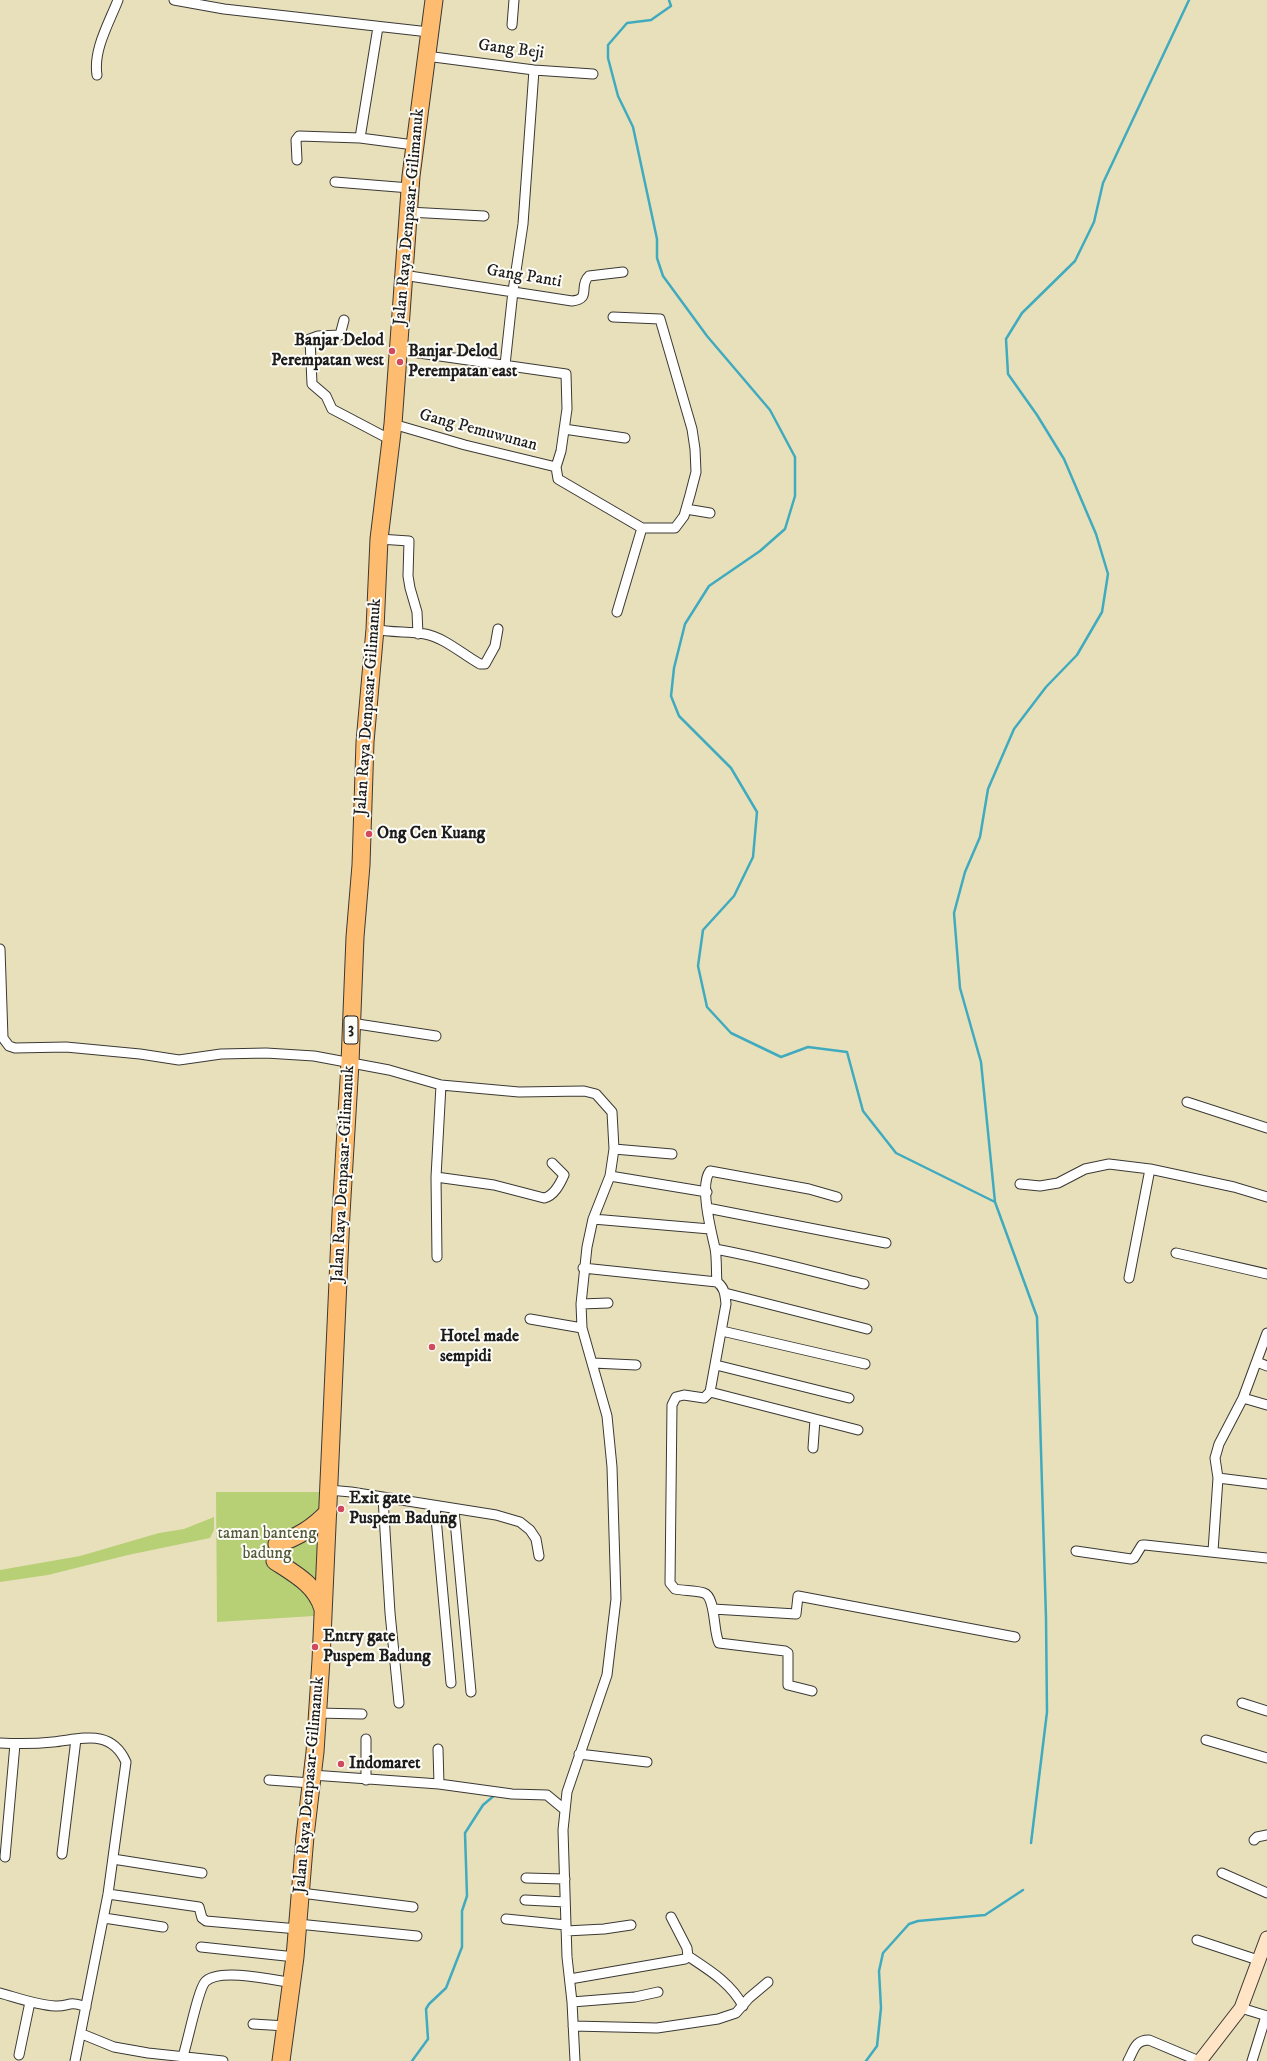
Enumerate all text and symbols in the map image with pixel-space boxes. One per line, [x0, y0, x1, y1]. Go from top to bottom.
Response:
street label: Gang Beji [477, 36, 545, 64]
street label: Jalan Raya Denpasar-Gilimanuk [390, 108, 430, 326]
street label: Gang Panti [485, 261, 563, 293]
place label: Banjar Delod Perempatan west [271, 331, 384, 371]
place label: Banjar Delod Perempatan east [408, 342, 517, 382]
marker: Banjar Delod Perempatan west [387, 346, 397, 356]
marker: Banjar Delod Perempatan east [395, 357, 405, 367]
street label: Gang Pemuwunan [417, 405, 539, 457]
street label: Jalan Raya Denpasar-Gilimanuk [351, 598, 387, 816]
place label: Ong Cen Kuang [377, 824, 485, 844]
marker: Ong Cen Kuang [364, 829, 374, 839]
road number: 3 [344, 1016, 358, 1044]
street label: Jalan Raya Denpasar-Gilimanuk [328, 1065, 360, 1283]
place label: Hotel made sempidi [440, 1327, 519, 1367]
marker: Hotel made sempidi [427, 1342, 437, 1352]
place label: Exit gate Puspem Badung [349, 1489, 457, 1529]
marker: Exit gate Puspem Badung [336, 1504, 346, 1514]
park label: taman banteng badung [218, 1524, 316, 1564]
place label: Entry gate Puspem Badung [323, 1627, 431, 1667]
marker: Entry gate Puspem Badung [310, 1642, 320, 1652]
street label: Jalan Raya Denpasar-Gilimanuk [290, 1676, 330, 1894]
place label: Indomaret [349, 1754, 420, 1774]
marker: Indomaret [336, 1759, 346, 1769]

